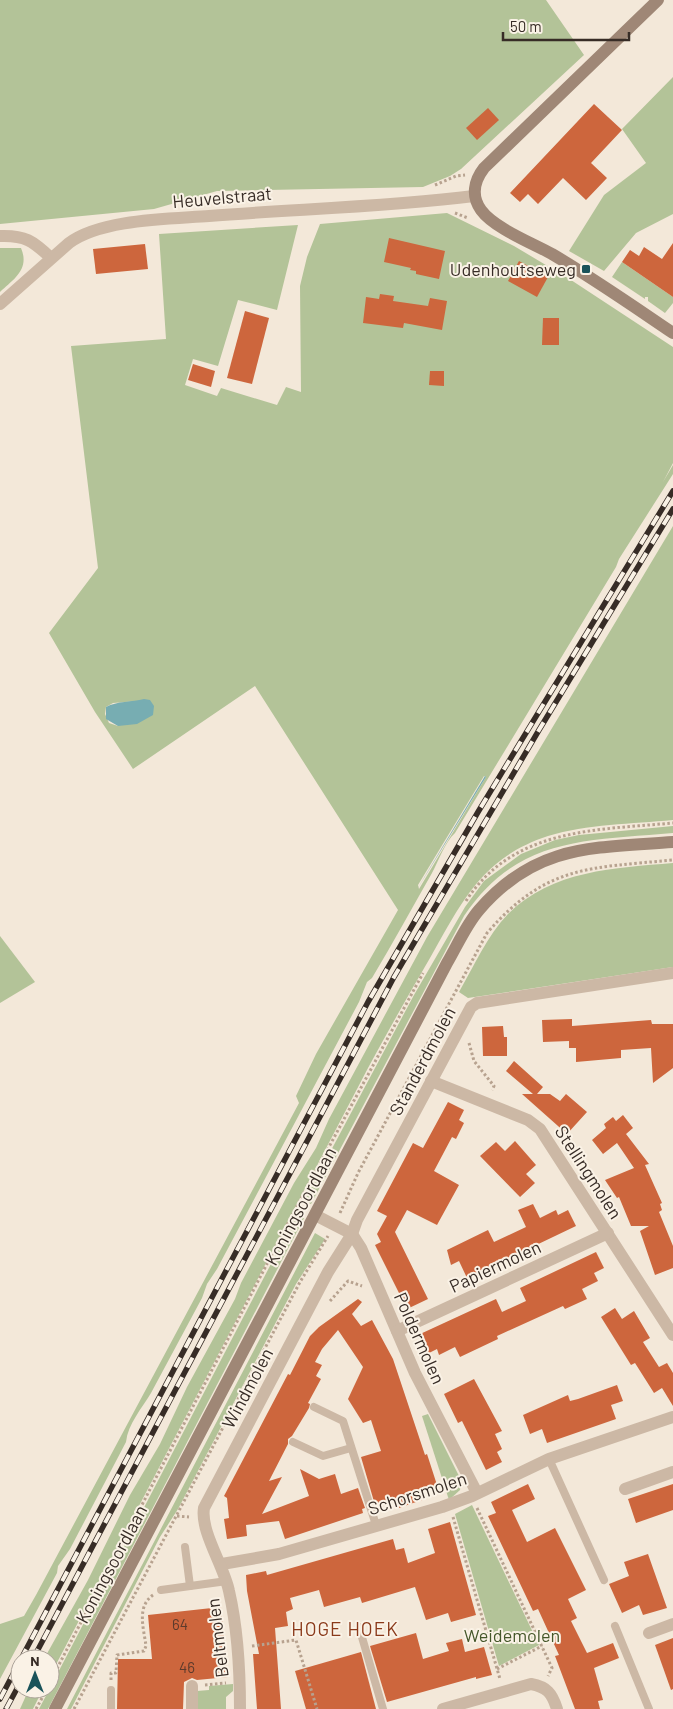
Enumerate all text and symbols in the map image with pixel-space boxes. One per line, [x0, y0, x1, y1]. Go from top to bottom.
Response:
scale bar [503, 10, 629, 42]
text: 50 m [510, 17, 542, 35]
street label: Heuvelstraat [171, 182, 273, 212]
place label: Udenhoutseweg [450, 258, 576, 280]
marker: Udenhoutseweg [580, 263, 592, 275]
street label: Standerdmolen [384, 1003, 460, 1119]
street label: Stellingmolen [551, 1121, 627, 1223]
street label: Koningsoordlaan [260, 1143, 340, 1269]
street label: Papiermolen [446, 1235, 544, 1297]
street label: Poldermolen [390, 1289, 450, 1387]
street label: Windmolen [217, 1344, 277, 1432]
street label: Schorsmolen [365, 1467, 469, 1519]
street label: Koningsoordlaan [71, 1501, 151, 1627]
street label: Beltmolen [201, 1597, 233, 1679]
house number: 64 [172, 1615, 188, 1633]
district label: HOGE HOEK [291, 1617, 399, 1640]
park label: Weidemolen [464, 1624, 560, 1646]
north arrow [10, 1649, 60, 1699]
text: N [30, 1652, 40, 1669]
house number: 46 [179, 1658, 195, 1676]

